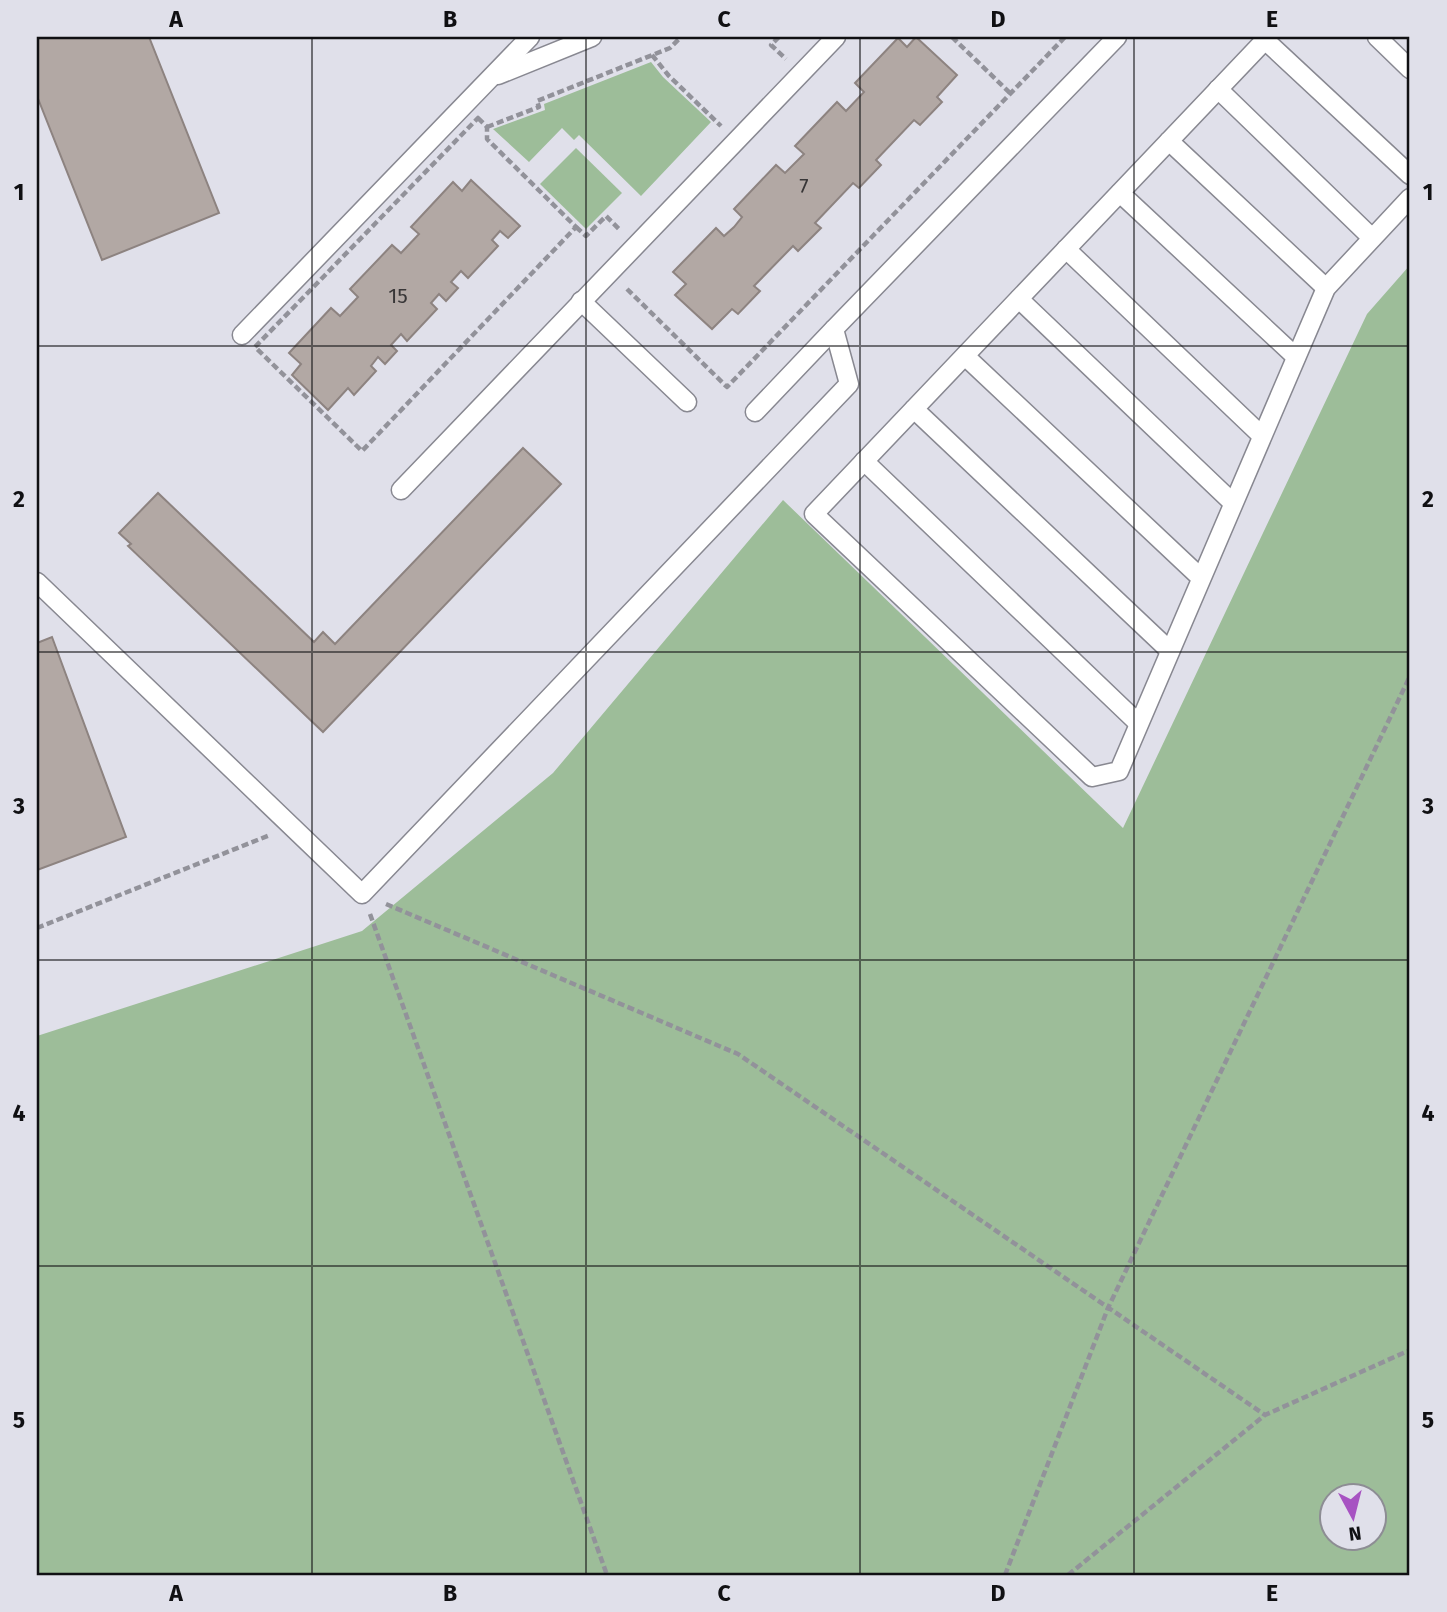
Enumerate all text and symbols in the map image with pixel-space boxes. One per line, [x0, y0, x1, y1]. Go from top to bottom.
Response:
text: A [168, 5, 183, 33]
text: B [443, 5, 457, 33]
text: C [717, 5, 731, 33]
text: D [991, 5, 1006, 33]
text: E [1266, 5, 1278, 33]
house number: 7 [799, 173, 809, 199]
text: 1 [14, 178, 24, 206]
text: 1 [1423, 178, 1433, 206]
house number: 15 [388, 283, 408, 309]
text: 2 [13, 485, 25, 513]
text: 2 [1422, 485, 1434, 513]
text: 3 [12, 792, 25, 820]
text: 3 [1421, 792, 1434, 820]
text: 4 [13, 1099, 26, 1127]
text: 4 [1422, 1099, 1435, 1127]
text: 5 [13, 1406, 25, 1434]
text: 5 [1422, 1406, 1434, 1434]
north arrow [1318, 1482, 1388, 1552]
text: N [1347, 1521, 1363, 1546]
text: A [168, 1579, 183, 1607]
text: B [443, 1579, 457, 1607]
text: C [717, 1579, 731, 1607]
text: D [991, 1579, 1006, 1607]
text: E [1266, 1579, 1278, 1607]

